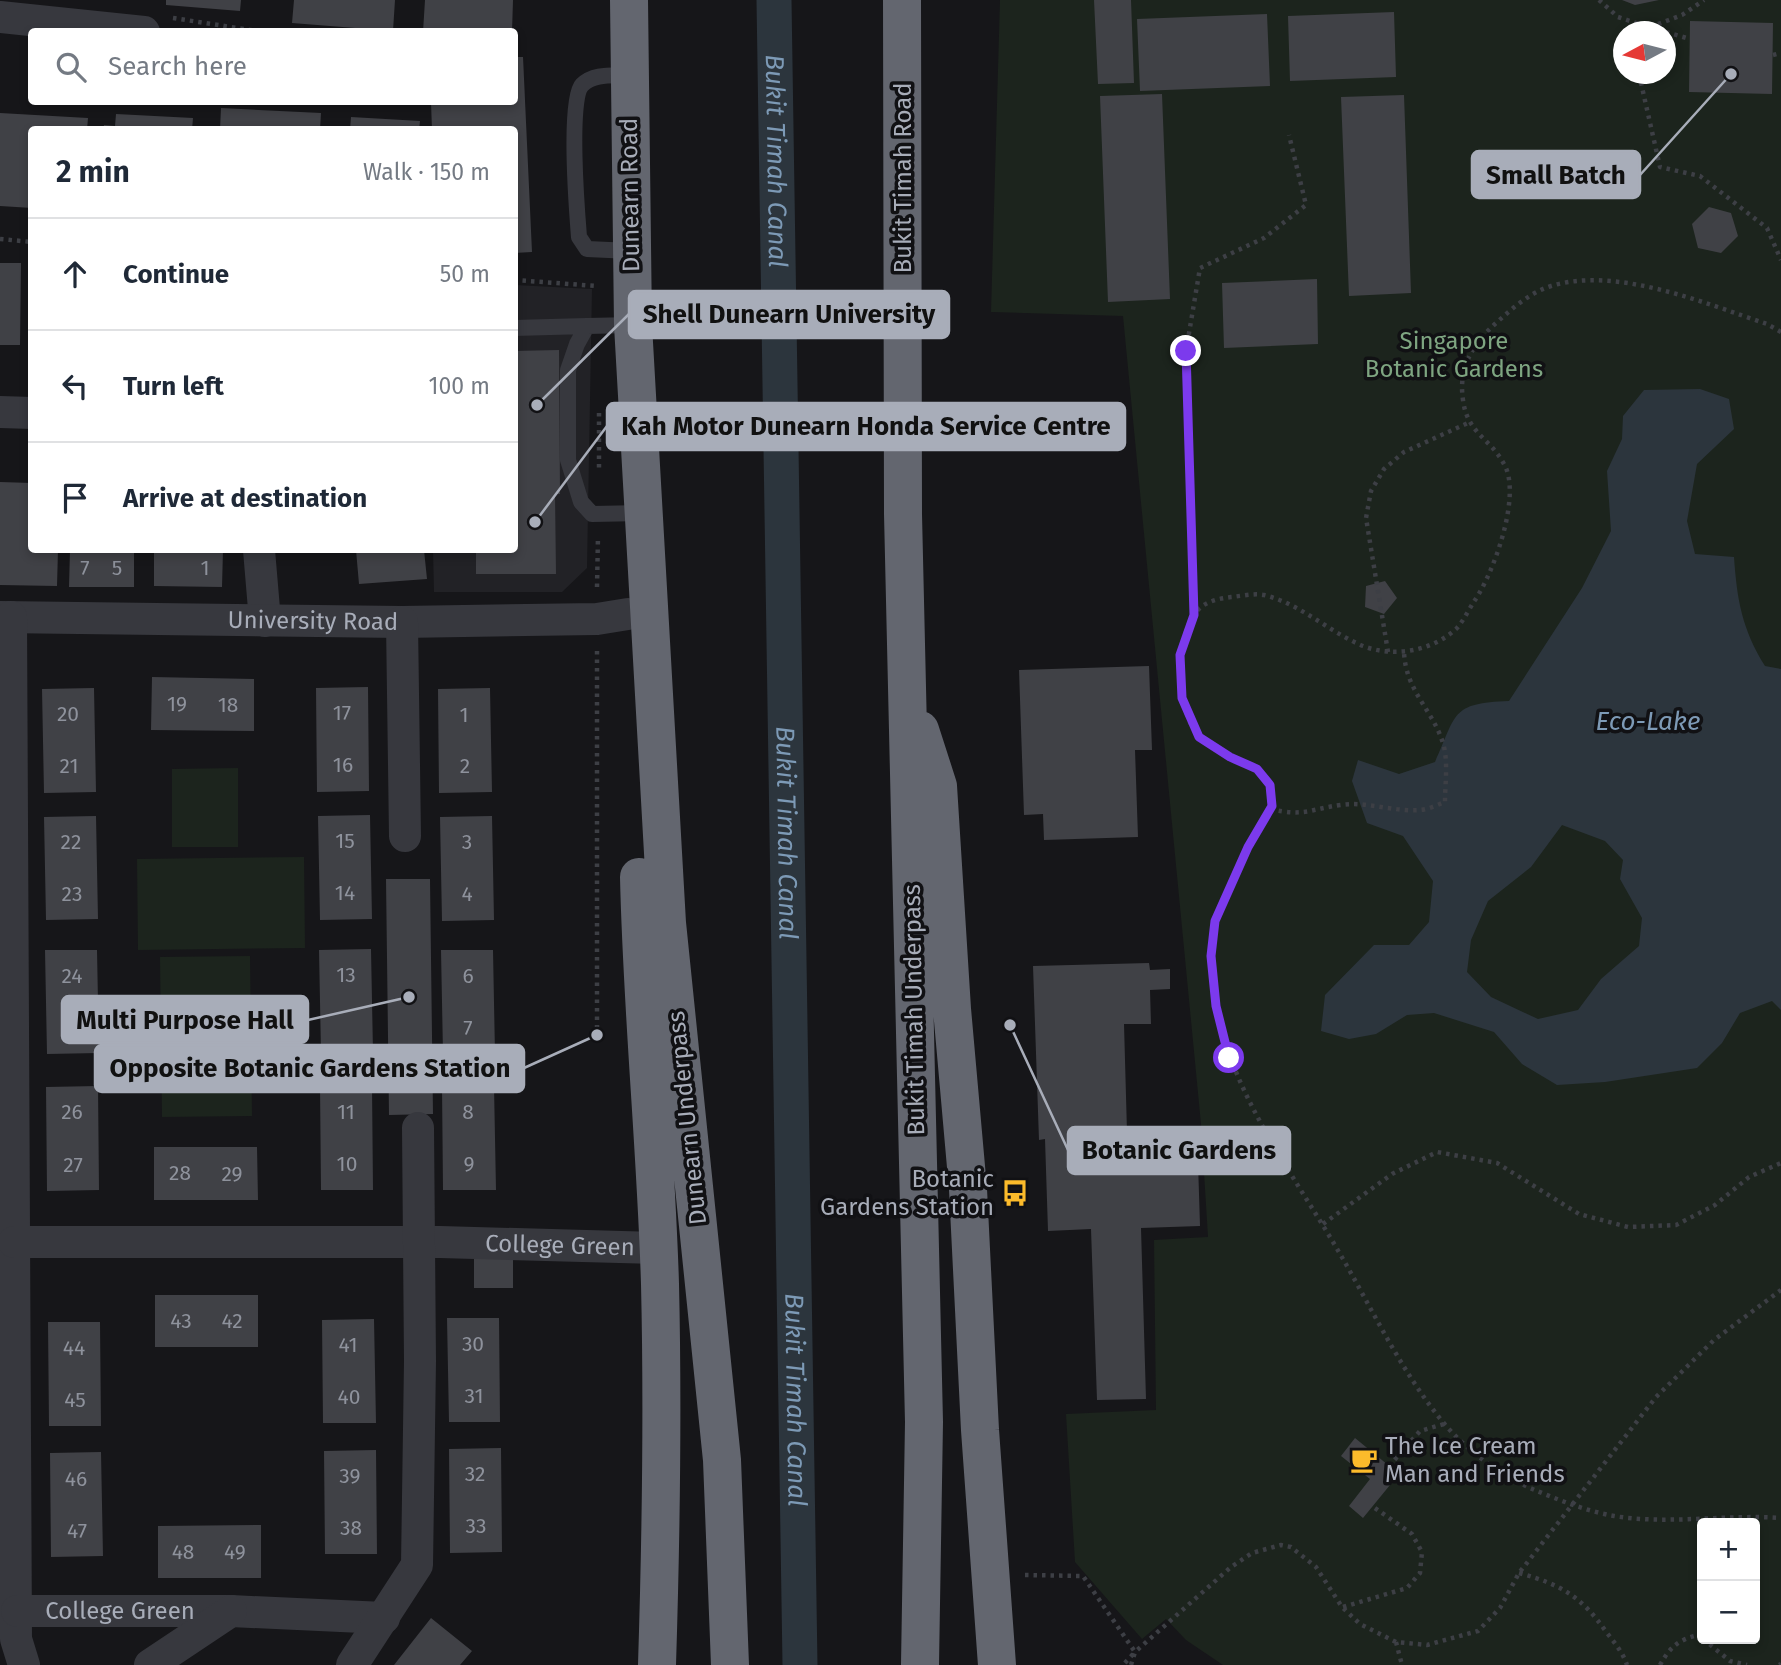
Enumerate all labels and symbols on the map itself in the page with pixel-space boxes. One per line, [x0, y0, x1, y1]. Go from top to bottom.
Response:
north arrow [1613, 21, 1676, 84]
water label: Bukit Timah Canal [759, 54, 793, 268]
street label: Bukit Timah Road [889, 82, 917, 274]
street label: Dunearn Road [615, 118, 645, 272]
callout: Small Batch [1472, 151, 1640, 198]
text: Small Batch [1486, 160, 1626, 191]
callout: Shell Dunearn University [629, 291, 949, 338]
text: Shell Dunearn University [643, 299, 936, 330]
park label: Singapore Botanic Gardens [1365, 327, 1543, 383]
route end [1170, 335, 1201, 366]
callout: Kah Motor Dunearn Honda Service Centre [607, 403, 1125, 450]
text: Kah Motor Dunearn Honda Service Centre [621, 411, 1111, 442]
house number: 7 [80, 555, 90, 581]
house number: 5 [112, 555, 122, 581]
house number: 1 [200, 555, 210, 581]
street label: University Road [228, 606, 398, 636]
house number: 19 [167, 691, 187, 717]
house number: 18 [218, 692, 238, 718]
house number: 17 [333, 700, 351, 726]
house number: 20 [57, 701, 79, 727]
house number: 1 [459, 702, 469, 728]
water label: Eco-Lake [1596, 706, 1700, 737]
water label: Bukit Timah Canal [769, 726, 804, 940]
house number: 16 [333, 752, 353, 778]
house number: 21 [60, 753, 78, 779]
house number: 2 [460, 753, 470, 779]
house number: 15 [335, 828, 355, 854]
house number: 22 [61, 829, 81, 855]
house number: 3 [462, 829, 472, 855]
house number: 14 [335, 880, 355, 906]
house number: 23 [62, 881, 82, 907]
house number: 4 [461, 881, 473, 907]
street label: Bukit Timah Underpass [898, 884, 930, 1136]
house number: 13 [336, 962, 356, 988]
house number: 24 [62, 963, 83, 989]
house number: 6 [462, 963, 474, 989]
callout: Multi Purpose Hall [62, 996, 308, 1043]
text: Multi Purpose Hall [76, 1005, 294, 1036]
street label: Dunearn Underpass [662, 1010, 712, 1226]
house number: 7 [463, 1015, 473, 1041]
route start [1213, 1042, 1244, 1073]
callout: Opposite Botanic Gardens Station [95, 1045, 524, 1092]
text: Opposite Botanic Gardens Station [109, 1053, 511, 1084]
house number: 26 [61, 1099, 83, 1125]
house number: 11 [337, 1099, 355, 1125]
house number: 8 [462, 1099, 474, 1125]
callout: Botanic Gardens [1068, 1127, 1290, 1174]
text: Botanic Gardens [1082, 1135, 1277, 1166]
house number: 10 [337, 1151, 357, 1177]
house number: 9 [463, 1151, 475, 1177]
house number: 27 [63, 1152, 83, 1178]
house number: 28 [169, 1160, 191, 1186]
house number: 29 [221, 1161, 243, 1187]
place label: Botanic Gardens Station [820, 1165, 994, 1221]
bus stop icon: Botanic Gardens Station [1000, 1178, 1030, 1208]
street label: College Green [485, 1229, 635, 1261]
water label: Bukit Timah Canal [778, 1293, 813, 1507]
house number: 43 [170, 1308, 192, 1334]
house number: 42 [221, 1308, 243, 1334]
house number: 30 [462, 1331, 484, 1357]
house number: 41 [338, 1332, 358, 1358]
house number: 44 [63, 1335, 85, 1361]
house number: 31 [464, 1383, 484, 1409]
house number: 40 [338, 1384, 360, 1410]
house number: 45 [64, 1387, 86, 1413]
place label: The Ice Cream Man and Friends [1385, 1432, 1565, 1488]
cafe icon: The Ice Cream Man and Friends [1349, 1445, 1379, 1475]
house number: 32 [465, 1461, 485, 1487]
house number: 39 [339, 1463, 361, 1489]
house number: 46 [65, 1466, 87, 1492]
house number: 33 [466, 1513, 486, 1539]
house number: 38 [340, 1515, 362, 1541]
house number: 47 [67, 1518, 87, 1544]
house number: 48 [172, 1539, 194, 1565]
house number: 49 [224, 1539, 246, 1565]
street label: College Green [45, 1597, 195, 1625]

